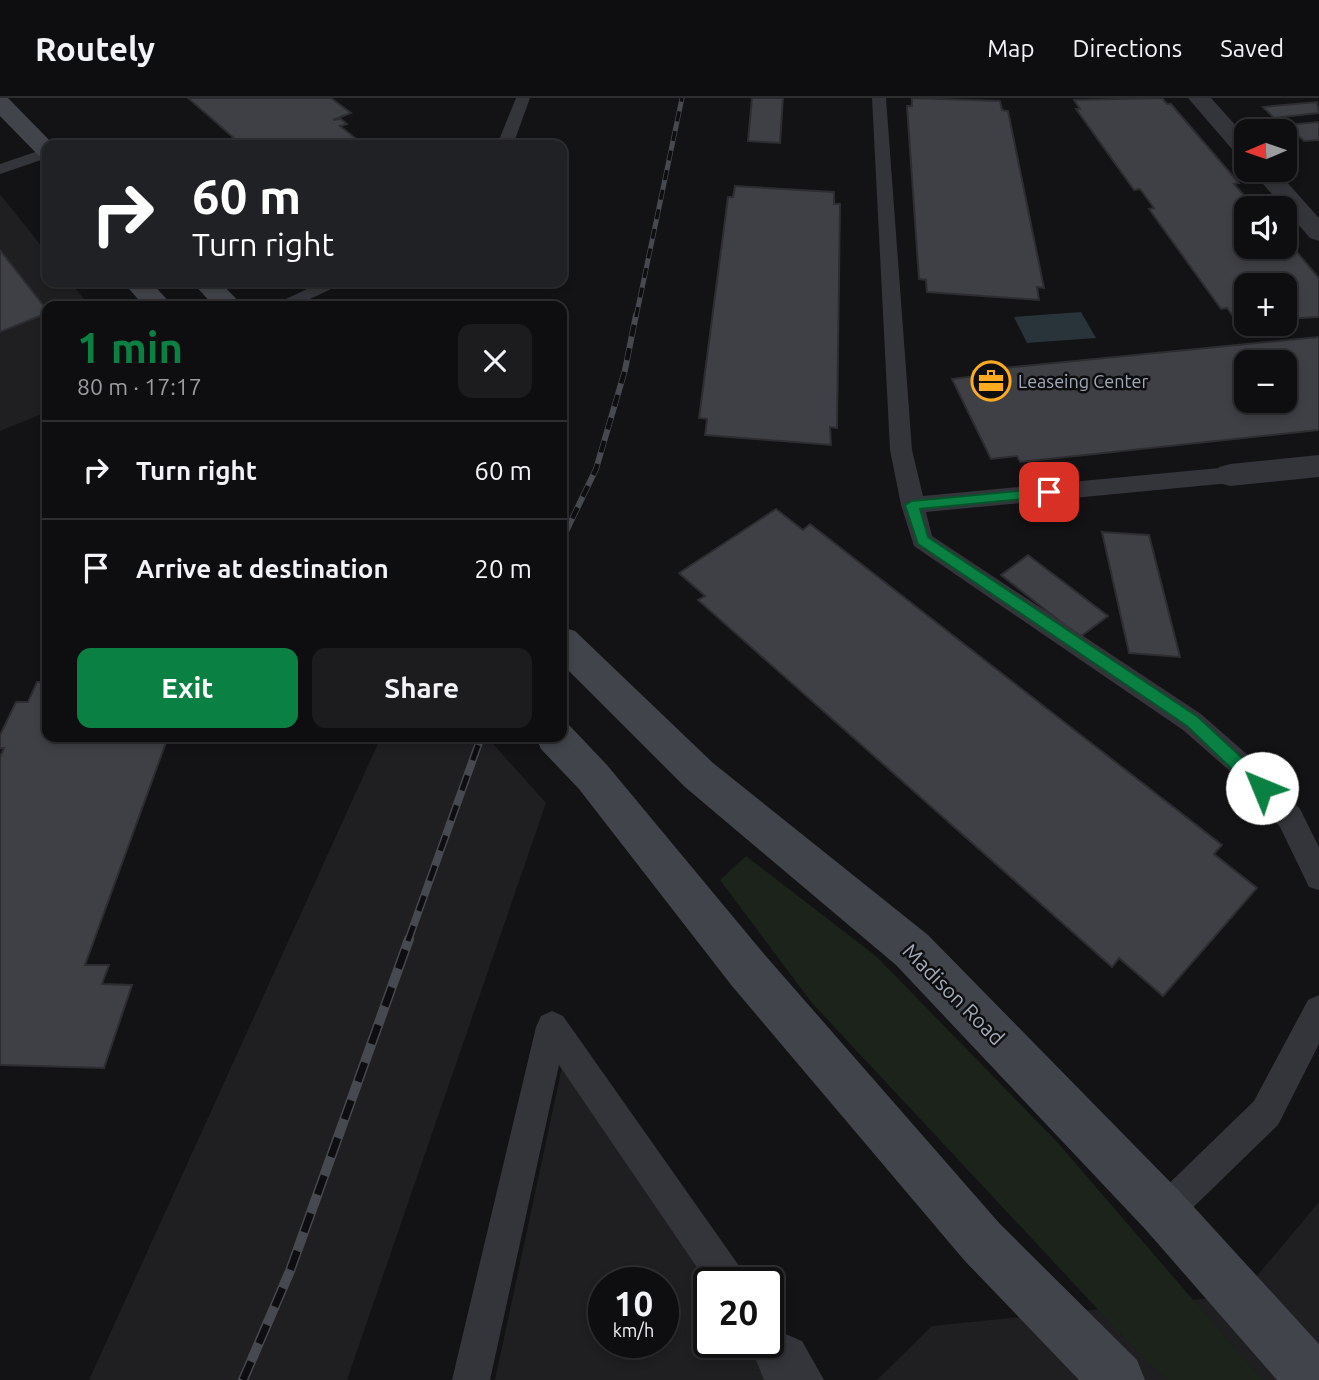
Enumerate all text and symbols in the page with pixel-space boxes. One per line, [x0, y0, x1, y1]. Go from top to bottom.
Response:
text: Routely [35, 30, 155, 67]
text: Map [987, 35, 1034, 62]
text: Directions [1072, 35, 1182, 62]
text: Saved [1220, 35, 1284, 62]
north arrow [1234, 119, 1297, 182]
map controls [1234, 119, 1297, 413]
icon: right [77, 168, 168, 259]
text: 60 m [192, 168, 301, 223]
button: sound [1234, 196, 1297, 259]
text: Turn right [192, 226, 334, 262]
button: + [1234, 273, 1297, 336]
text: 1 min [77, 324, 183, 371]
button: close [458, 324, 532, 398]
button: − [1234, 350, 1297, 413]
office icon: Leaseing Center [970, 360, 1012, 402]
place label: Leaseing Center [1018, 371, 1148, 391]
text: 80 m · 17:17 [77, 374, 202, 399]
icon: right [77, 451, 115, 489]
text: Turn right [136, 456, 257, 485]
text: 60 m [474, 456, 532, 485]
pin [1019, 462, 1079, 522]
icon: arrive [1030, 473, 1068, 511]
icon: arrive [77, 549, 115, 587]
text: Arrive at destination [136, 554, 389, 583]
text: 20 m [474, 554, 532, 583]
button: Exit [77, 648, 298, 728]
button: Share [312, 648, 532, 728]
position arrow [1225, 751, 1299, 825]
street label: Madison Road [898, 938, 1010, 1050]
speed limit sign: 20 [693, 1267, 784, 1358]
text: 10 [614, 1283, 653, 1323]
text: km/h [613, 1320, 654, 1340]

